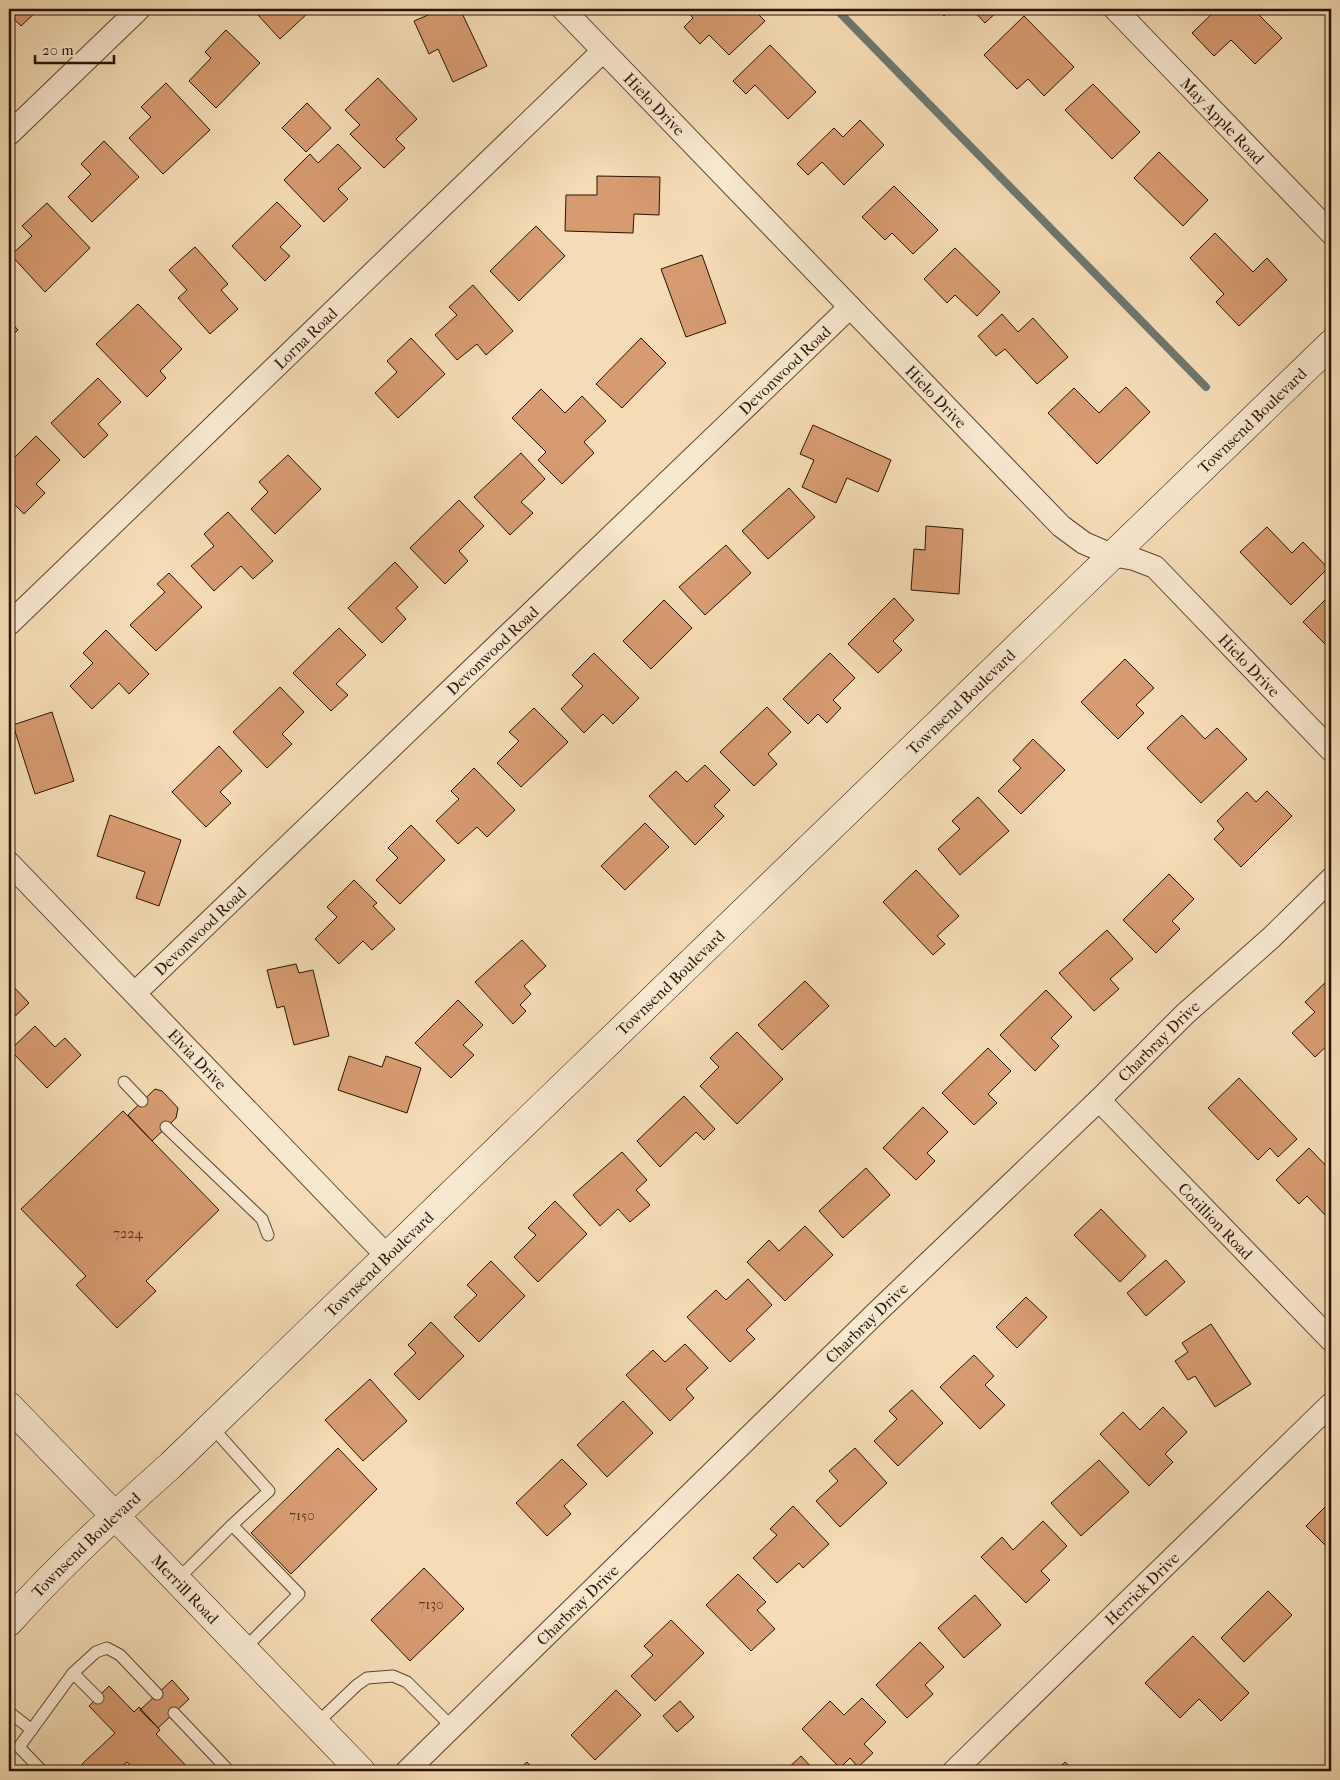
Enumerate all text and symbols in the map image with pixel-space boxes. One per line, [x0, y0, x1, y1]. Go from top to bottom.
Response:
scale bar [35, 32, 114, 64]
text: 20 m [42, 41, 74, 59]
street label: Hielo Drive [620, 69, 689, 140]
street label: May Apple Road [1177, 73, 1269, 168]
street label: Lorna Road [270, 303, 341, 373]
street label: Devonwood Road [734, 321, 835, 418]
street label: Hielo Drive [902, 361, 971, 432]
street label: Townsend Boulevard [1194, 363, 1310, 477]
street label: Devonwood Road [442, 602, 542, 699]
street label: Hielo Drive [1215, 630, 1284, 701]
street label: Townsend Boulevard [903, 645, 1019, 759]
street label: Devonwood Road [150, 882, 250, 979]
street label: Townsend Boulevard [612, 926, 729, 1039]
street label: Charbray Drive [1114, 996, 1203, 1085]
street label: Elvia Drive [164, 1025, 231, 1093]
street label: Cotillion Road [1174, 1179, 1257, 1263]
street label: Townsend Boulevard [321, 1207, 437, 1321]
house number: 7224 [113, 1225, 143, 1242]
street label: Charbray Drive [821, 1278, 912, 1367]
street label: Townsend Boulevard [27, 1488, 144, 1601]
house number: 7150 [289, 1507, 315, 1524]
street label: Herrick Drive [1101, 1548, 1183, 1629]
street label: Merrill Road [148, 1550, 223, 1628]
street label: Charbray Drive [532, 1560, 622, 1649]
house number: 7130 [418, 1596, 444, 1613]

